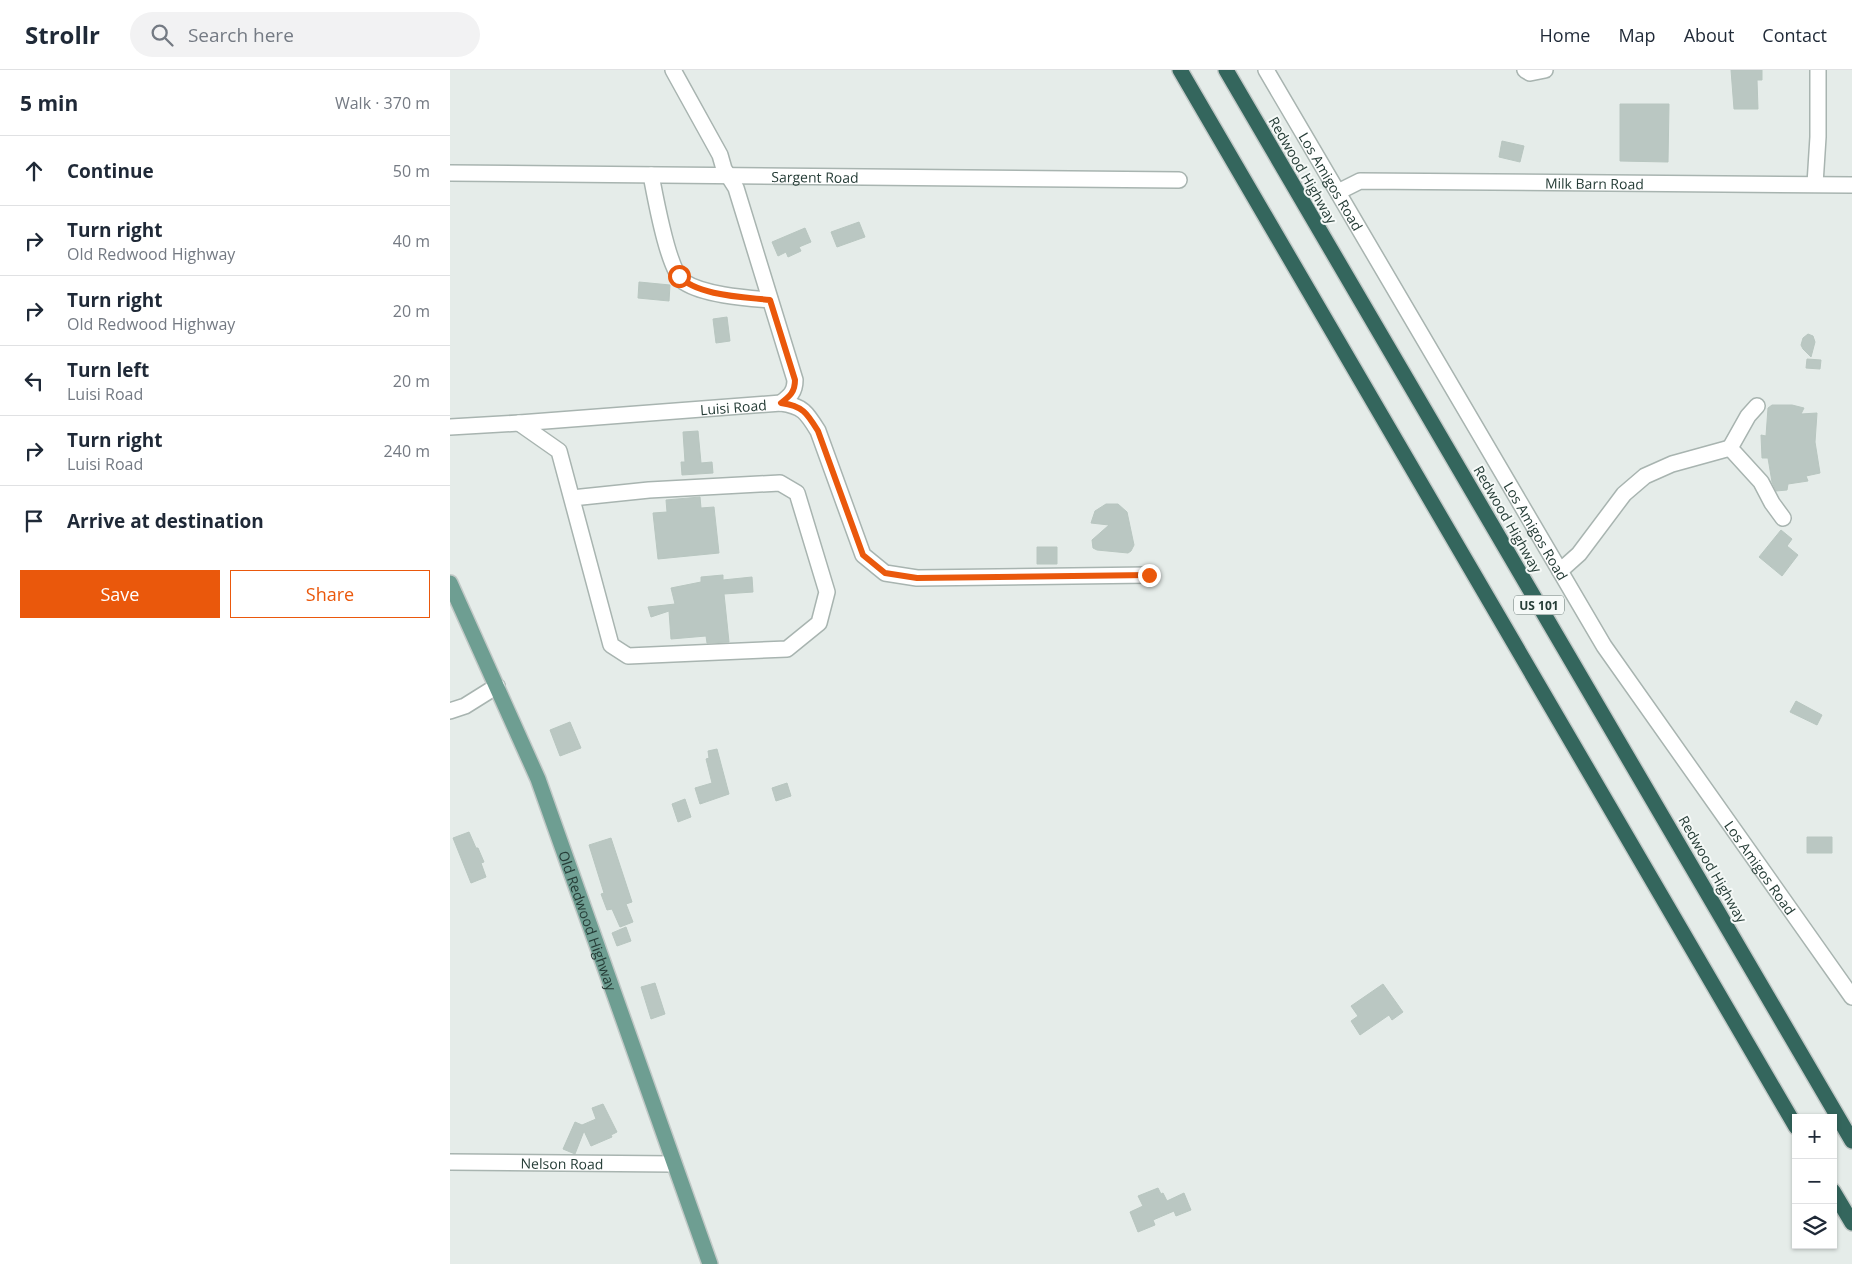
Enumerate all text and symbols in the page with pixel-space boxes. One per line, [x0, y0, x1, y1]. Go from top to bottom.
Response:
search box [130, 12, 480, 57]
text: Strollr [25, 18, 100, 51]
icon: search [148, 21, 176, 49]
text: Search here [188, 22, 294, 48]
text: Home [1540, 23, 1590, 47]
text: Map [1618, 23, 1656, 47]
text: About [1684, 23, 1734, 47]
text: Contact [1762, 23, 1827, 47]
text: 5 min [20, 89, 78, 117]
text: Walk · 370 m [335, 92, 430, 114]
street label: Redwood Highway [1265, 113, 1342, 228]
street label: Los Amigos Road [1295, 129, 1368, 234]
icon: ahead [20, 157, 48, 185]
text: Continue [67, 158, 154, 184]
text: 50 m [393, 160, 430, 182]
street label: Sargent Road [771, 167, 859, 186]
street label: Milk Barn Road [1545, 173, 1644, 193]
text: Turn right [67, 217, 162, 243]
icon: right [20, 227, 48, 255]
text: 40 m [393, 230, 430, 252]
text: Old Redwood Highway [67, 243, 235, 265]
route start [668, 265, 691, 288]
text: Turn right [67, 287, 162, 313]
icon: right [20, 297, 48, 325]
text: 20 m [393, 300, 430, 322]
text: Old Redwood Highway [67, 313, 235, 335]
text: Turn left [67, 357, 149, 383]
icon: left [20, 367, 48, 395]
text: 20 m [393, 370, 430, 392]
text: Luisi Road [67, 383, 143, 405]
street label: Luisi Road [699, 395, 767, 419]
text: Turn right [67, 427, 162, 453]
icon: right [20, 437, 48, 465]
text: 240 m [384, 440, 430, 462]
text: Luisi Road [67, 453, 143, 475]
street label: Redwood Highway [1470, 462, 1547, 577]
street label: Los Amigos Road [1500, 478, 1573, 583]
icon: arrive [20, 507, 48, 535]
text: Arrive at destination [67, 508, 264, 534]
route end [1138, 564, 1161, 587]
button: Save [20, 570, 220, 618]
button: Share [230, 570, 430, 618]
road number: US 101 [1514, 596, 1564, 614]
street label: Redwood Highway [1675, 812, 1752, 927]
street label: Los Amigos Road [1721, 817, 1800, 918]
street label: Old Redwood Highway [555, 848, 622, 994]
map controls [1792, 1114, 1837, 1249]
button: + [1792, 1114, 1837, 1159]
street label: Nelson Road [521, 1153, 603, 1173]
button: − [1792, 1159, 1837, 1204]
button: layers [1792, 1204, 1837, 1249]

